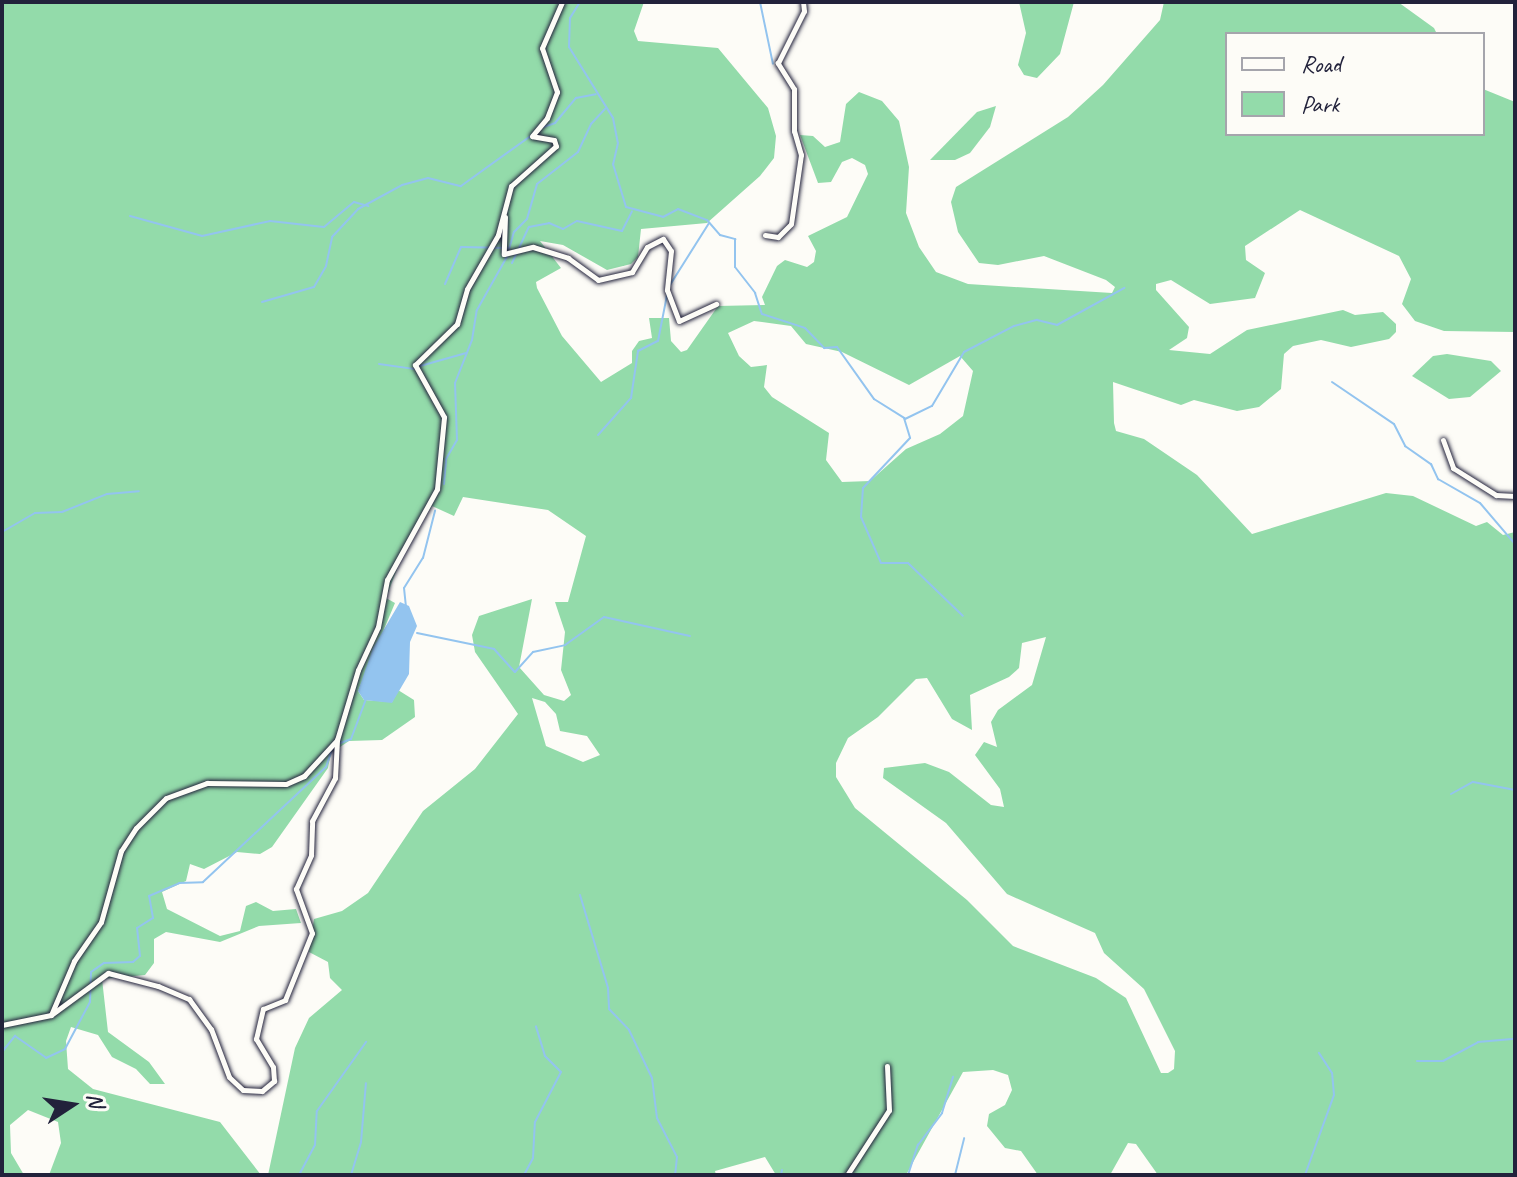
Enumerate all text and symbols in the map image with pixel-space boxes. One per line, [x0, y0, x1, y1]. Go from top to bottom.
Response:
legend [1225, 32, 1485, 136]
text: Road [1301, 49, 1341, 79]
text: Park [1301, 89, 1339, 119]
north arrow [32, 1065, 112, 1145]
text: N [80, 1090, 111, 1110]

